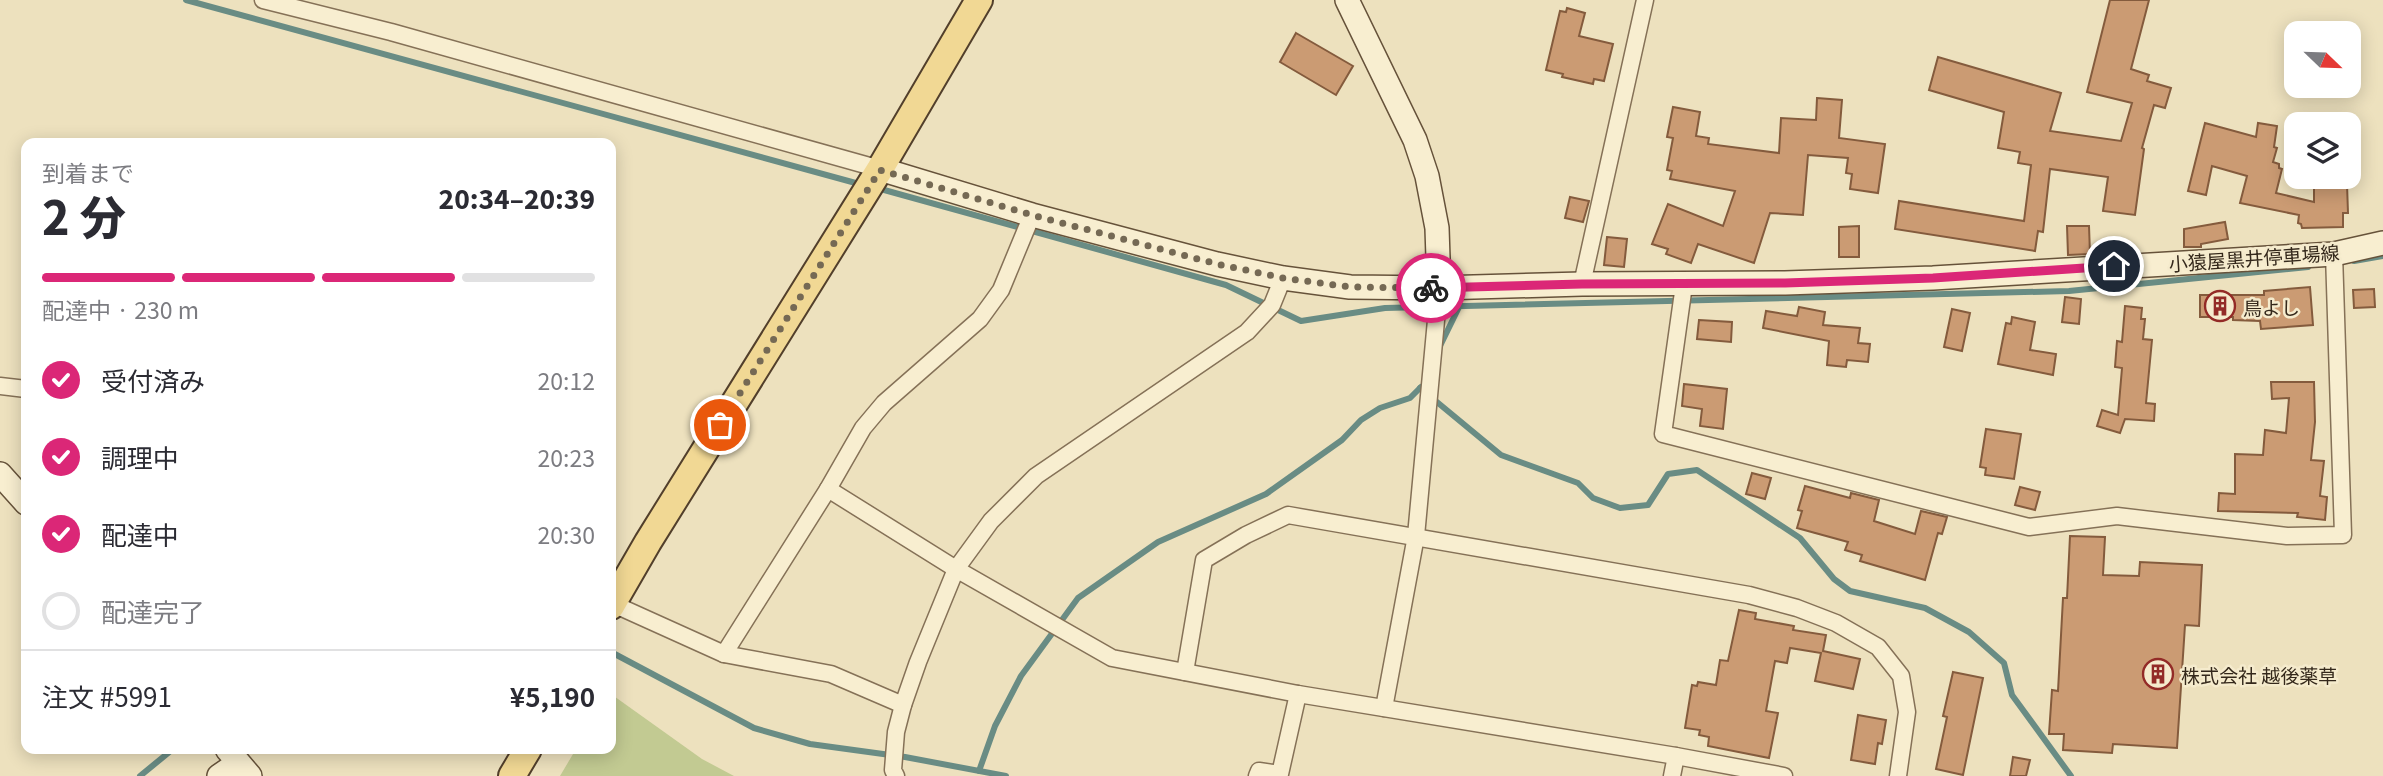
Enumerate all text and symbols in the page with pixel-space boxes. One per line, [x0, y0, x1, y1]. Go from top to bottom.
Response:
north arrow [2284, 21, 2361, 98]
map controls [2284, 21, 2361, 189]
button: layers [2284, 112, 2361, 189]
text: 到着まで [42, 155, 134, 189]
text: 20:34–20:39 [439, 179, 595, 216]
text: 2 分 [42, 182, 126, 248]
pin [2084, 236, 2144, 296]
street label: 小猿屋黒井停車場線 [2168, 238, 2340, 276]
icon: home [2095, 247, 2133, 285]
courier [1396, 253, 1466, 323]
icon: bike [1412, 269, 1450, 307]
building icon: 鳥よし [2203, 289, 2237, 323]
text: 配達中 · 230 m [42, 292, 199, 326]
place label: 鳥よし [2243, 293, 2300, 320]
icon: check [42, 361, 80, 399]
text: 受付済み [101, 361, 205, 398]
text: 20:12 [538, 363, 595, 397]
pin [690, 395, 750, 455]
icon: bag [701, 406, 739, 444]
icon: check [42, 438, 80, 476]
text: 調理中 [101, 438, 179, 475]
text: 20:23 [538, 440, 595, 474]
icon: check [42, 515, 80, 553]
text: 配達中 [101, 515, 179, 552]
text: 20:30 [538, 517, 595, 551]
text: 配達完了 [101, 592, 205, 629]
building icon: 株式会社 越後薬草 [2141, 657, 2175, 691]
place label: 株式会社 越後薬草 [2181, 661, 2337, 688]
text: 注文 #5991 [42, 677, 172, 714]
text: ¥5,190 [510, 677, 595, 714]

